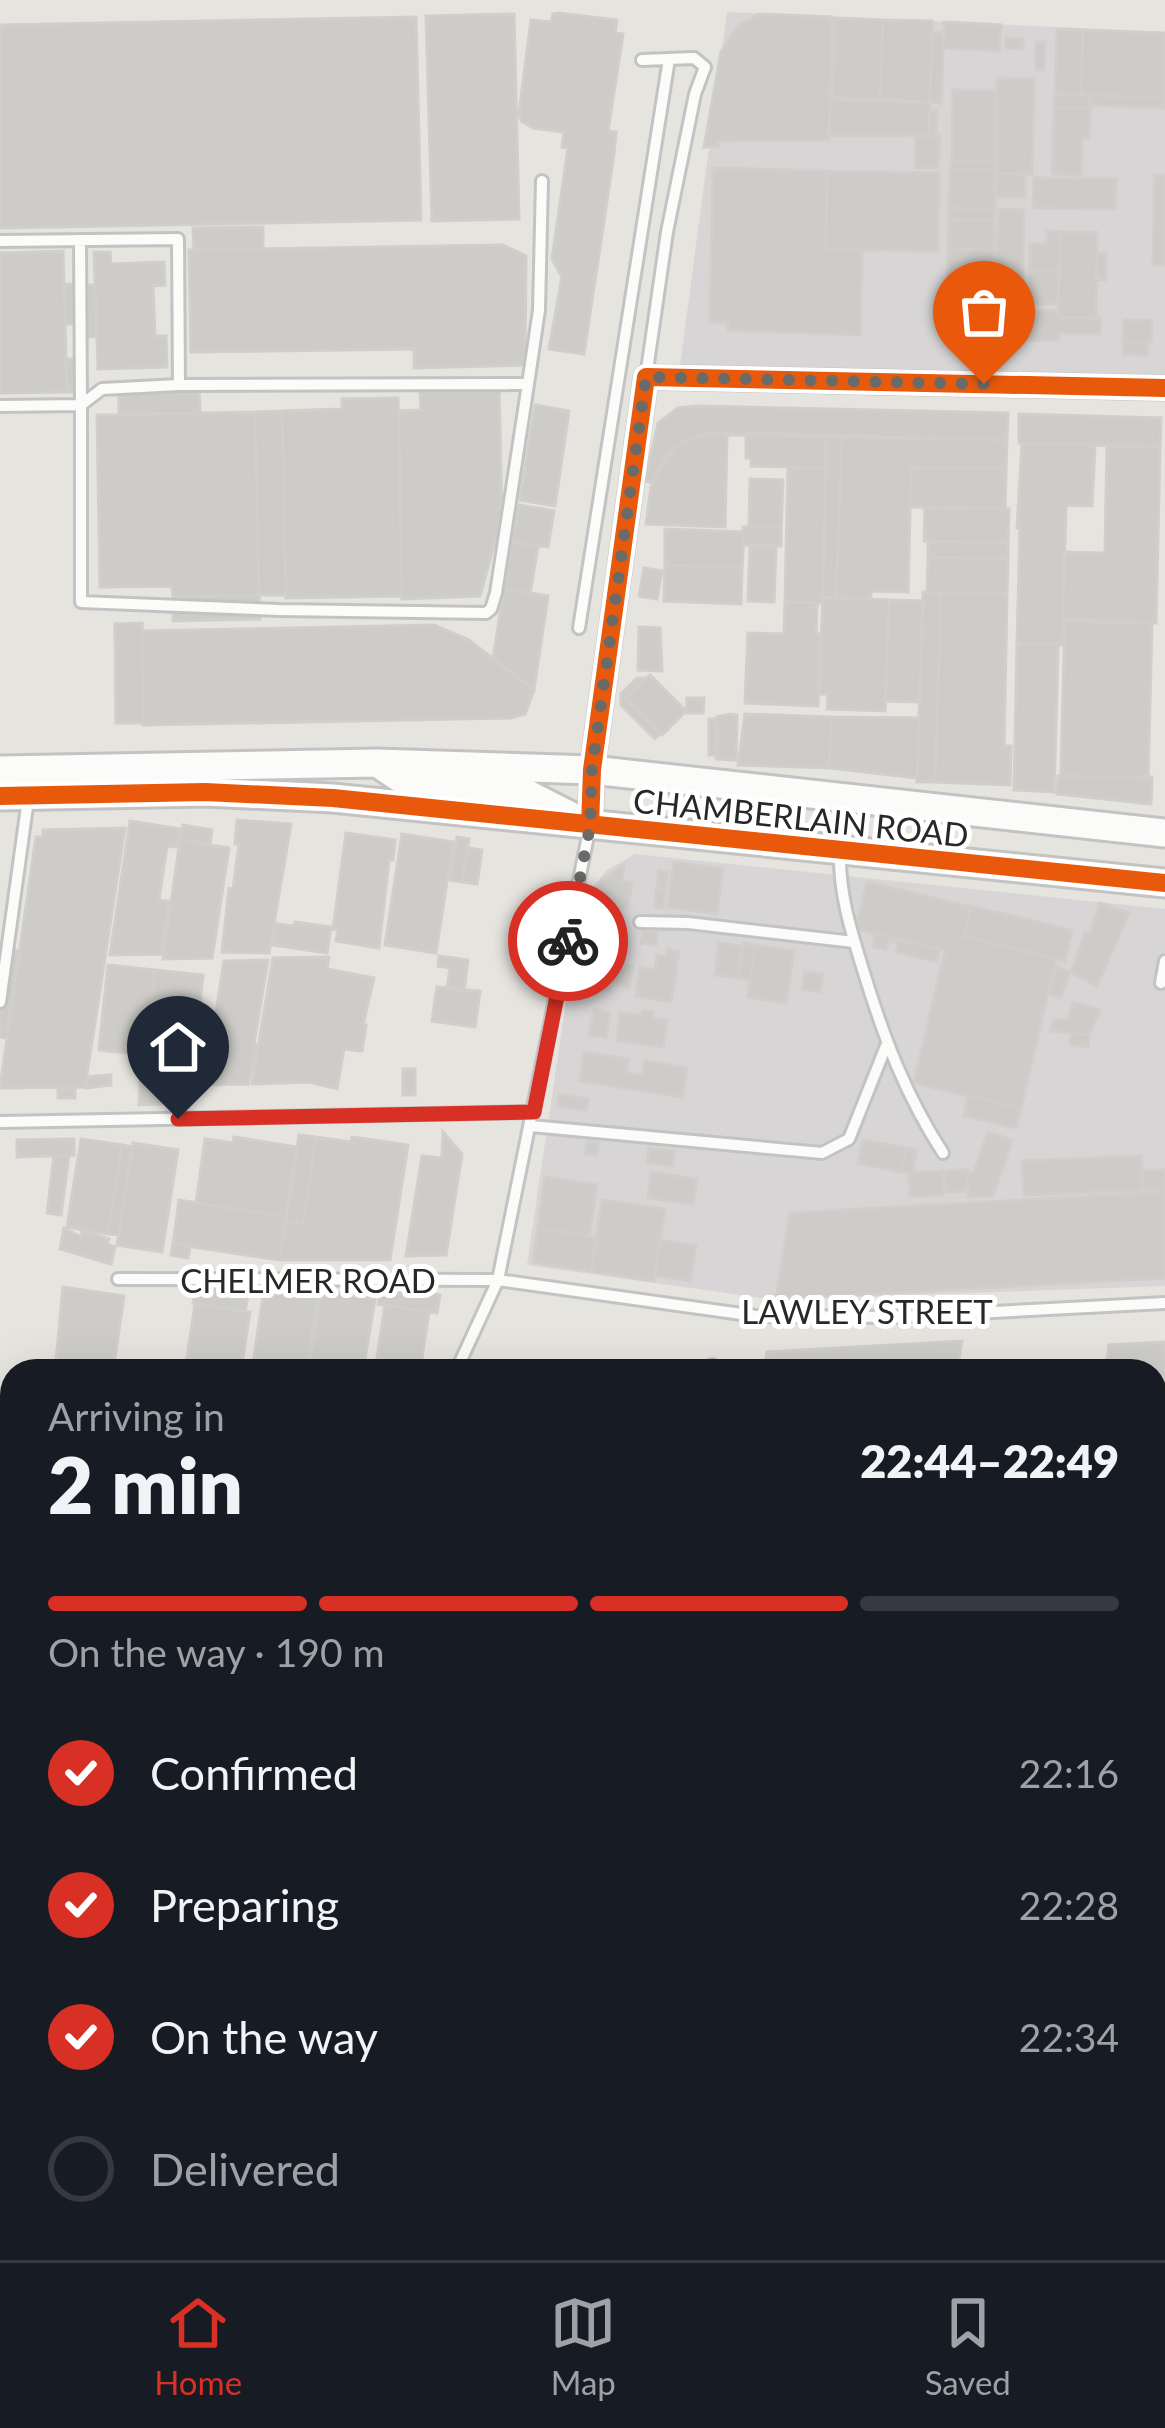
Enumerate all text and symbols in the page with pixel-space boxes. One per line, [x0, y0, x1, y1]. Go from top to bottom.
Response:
pin [933, 261, 1035, 384]
icon: bag [951, 279, 1017, 345]
street label: CHAMBERLAIN ROAD [631, 779, 971, 855]
courier [508, 881, 628, 1001]
icon: bike [535, 908, 601, 974]
pin [127, 996, 229, 1119]
icon: home [145, 1014, 211, 1080]
street label: CHELMER ROAD [180, 1260, 436, 1300]
street label: LAWLEY STREET [741, 1291, 993, 1331]
text: Arriving in [48, 1393, 225, 1439]
text: 22:44–22:49 [860, 1434, 1119, 1488]
text: 2 min [48, 1437, 243, 1531]
text: On the way · 190 m [48, 1629, 385, 1675]
icon: check [48, 1740, 114, 1806]
text: Confirmed [150, 1746, 358, 1800]
text: 22:16 [1019, 1750, 1119, 1796]
icon: check [48, 1872, 114, 1938]
text: Preparing [150, 1878, 339, 1932]
text: 22:28 [1019, 1882, 1119, 1928]
icon: check [48, 2004, 114, 2070]
text: On the way [150, 2010, 378, 2064]
text: 22:34 [1019, 2014, 1119, 2060]
text: Delivered [150, 2142, 340, 2196]
tab: Home [154, 2290, 242, 2402]
tab: Map [550, 2290, 616, 2402]
tab: Saved [925, 2290, 1011, 2402]

